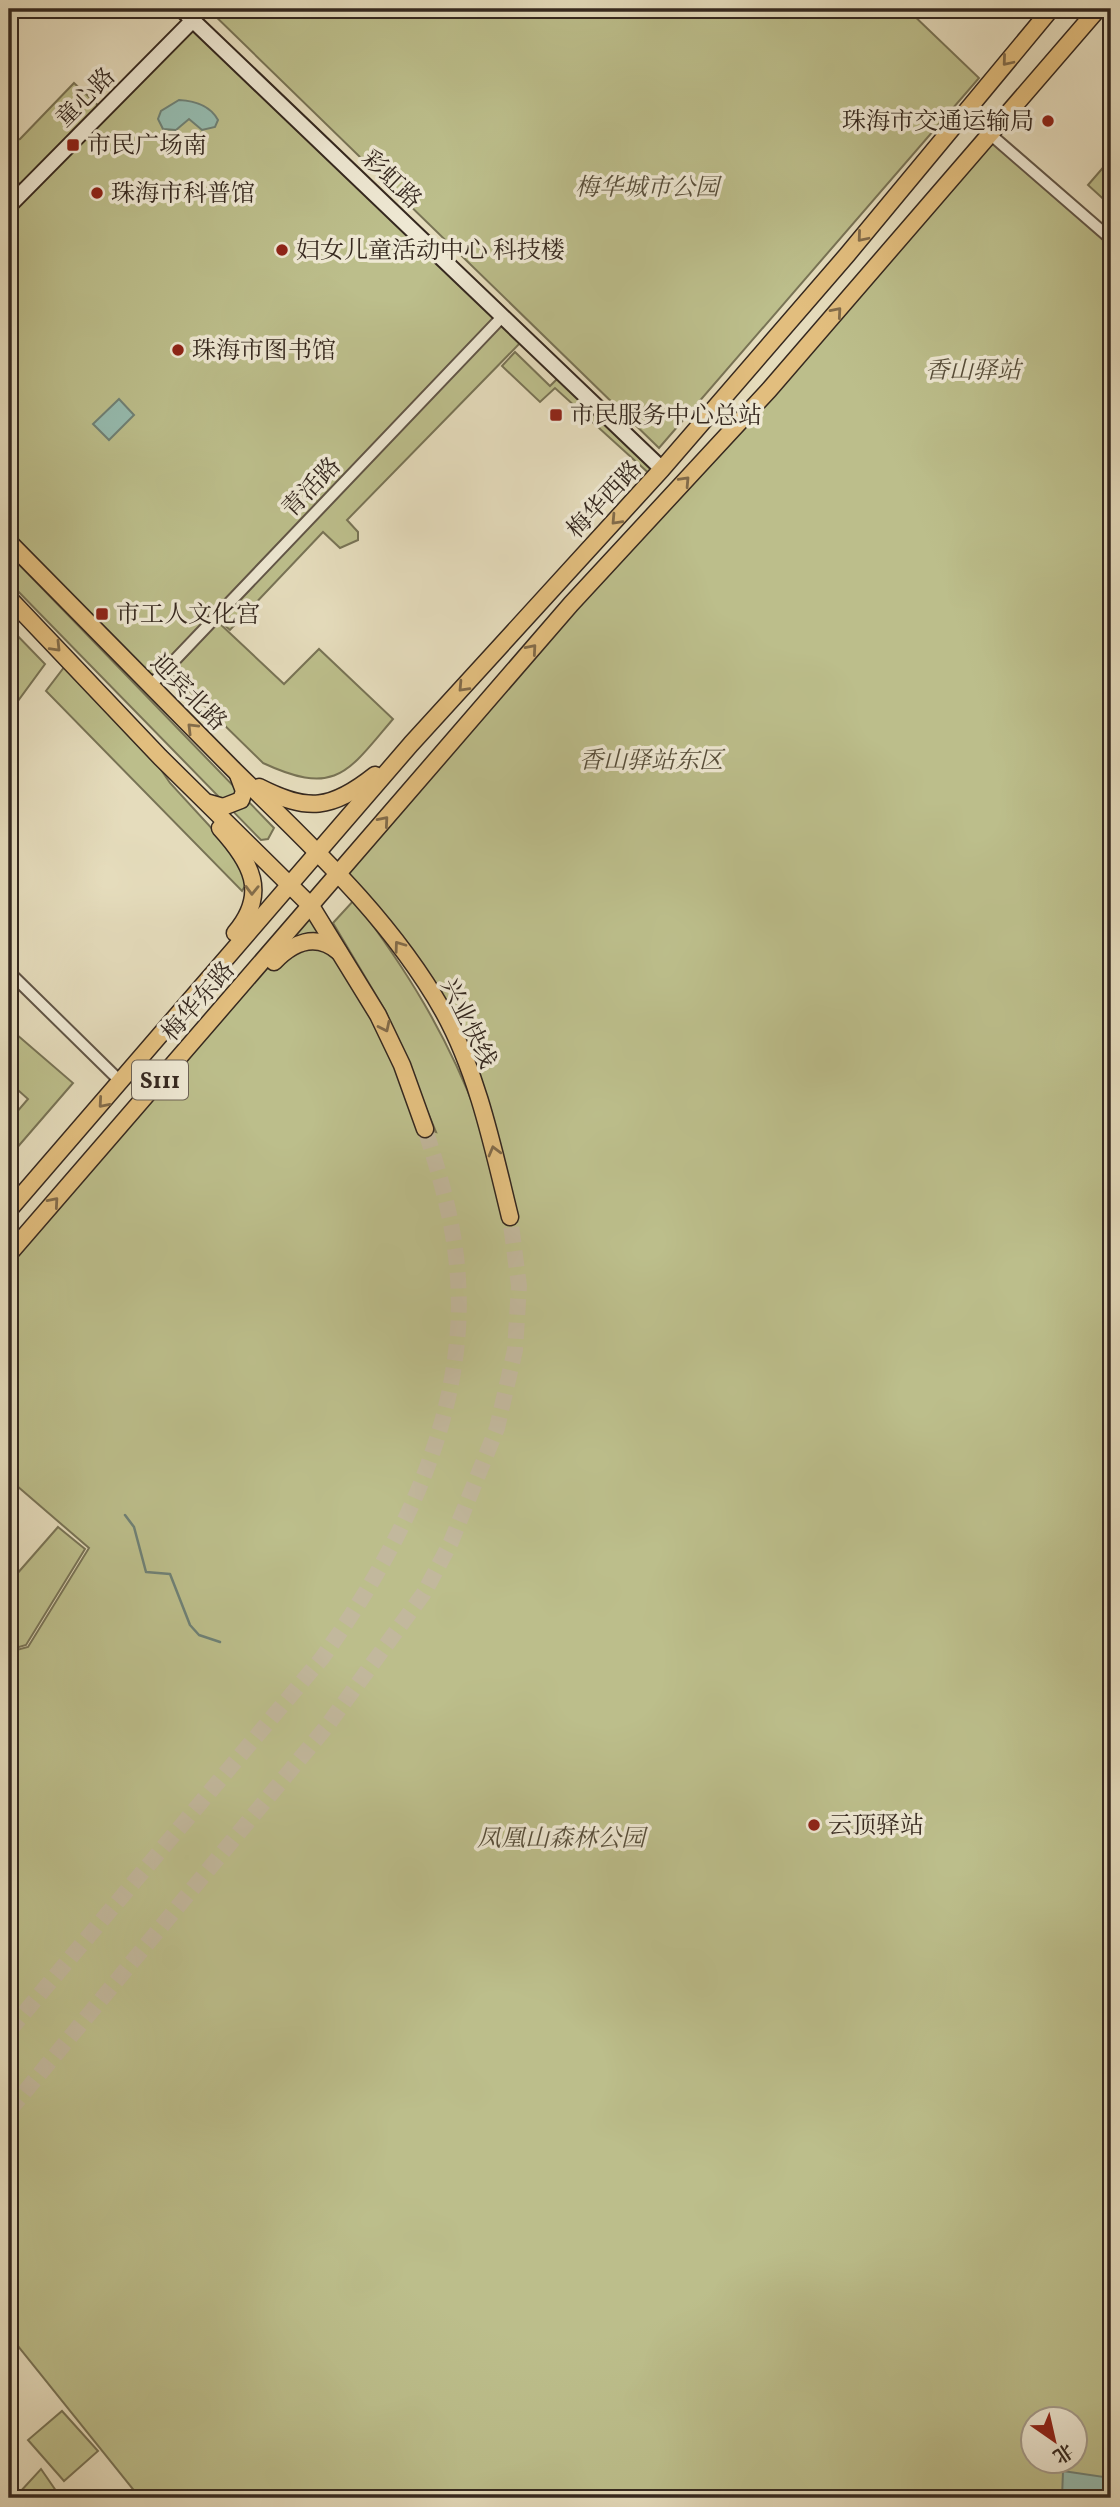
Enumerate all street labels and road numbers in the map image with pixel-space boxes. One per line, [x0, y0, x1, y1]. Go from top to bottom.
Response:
street label: 童心路 [49, 61, 124, 136]
street label: 彩虹路 [353, 143, 428, 218]
street label: 青活路 [275, 451, 350, 526]
street label: 梅华西路 [560, 454, 651, 547]
street label: 迎宾北路 [142, 647, 234, 739]
street label: 梅华东路 [155, 955, 244, 1050]
street label: 兴业快线 [431, 973, 504, 1074]
road number: S111 [132, 1060, 188, 1100]

